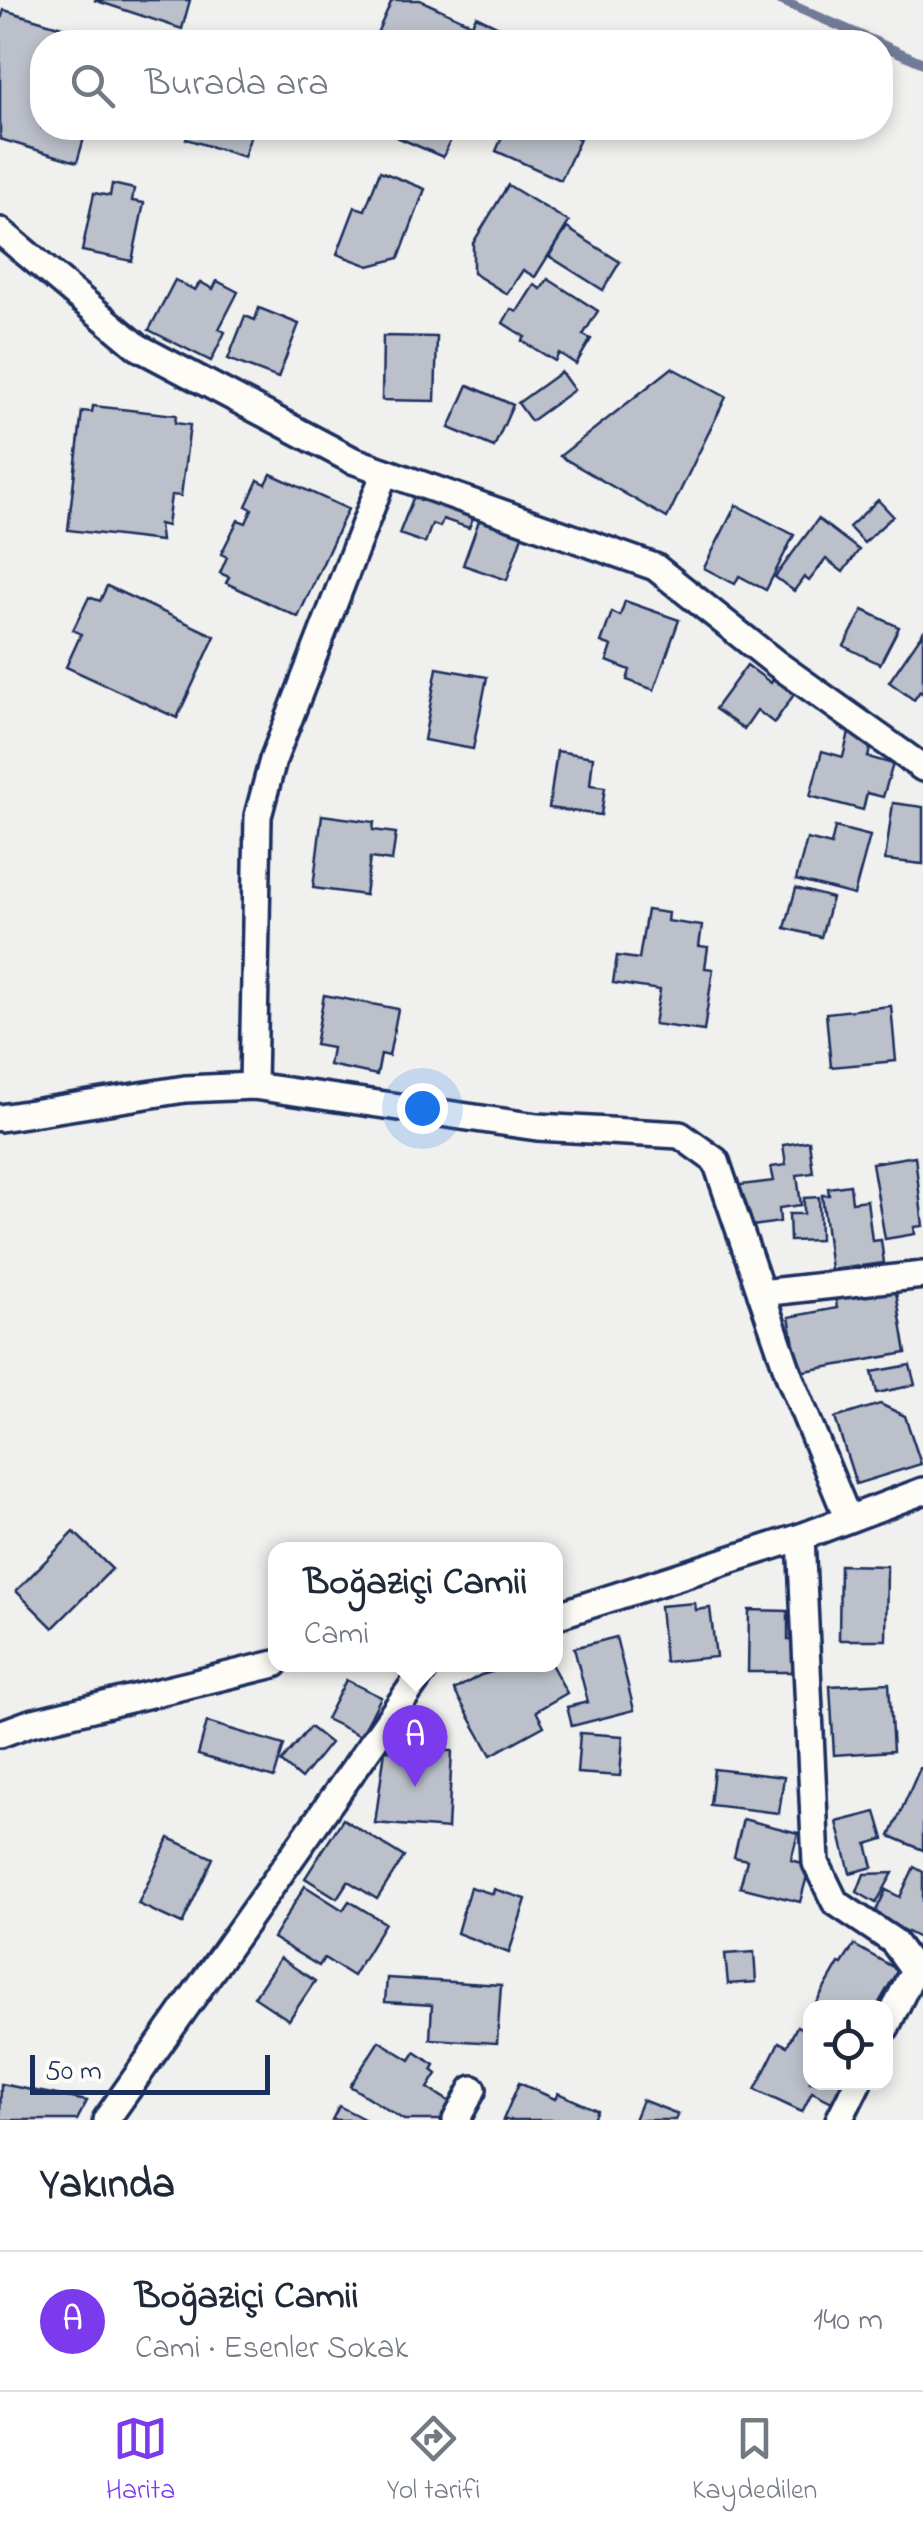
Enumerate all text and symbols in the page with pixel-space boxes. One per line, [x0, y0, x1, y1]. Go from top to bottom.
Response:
search box [30, 30, 893, 140]
text: Burada ara [145, 57, 329, 113]
icon: search [65, 58, 120, 113]
your location [397, 1083, 448, 1134]
popup [268, 1542, 563, 1672]
text: Boğaziçi Camii [304, 1556, 527, 1612]
text: Cami [304, 1612, 369, 1659]
pin: A [382, 1704, 448, 1787]
map controls [803, 2000, 893, 2090]
button: locate [803, 2000, 893, 2090]
scale bar [30, 2050, 270, 2094]
text: 50 m [45, 2052, 102, 2093]
text: Yakında [40, 2155, 175, 2216]
text: Boğaziçi Camii [135, 2270, 358, 2326]
text: A [63, 2298, 82, 2345]
text: 140 m [813, 2298, 883, 2345]
text: Cami · Esenler Sokak [135, 2326, 408, 2373]
tab: Harita [106, 2411, 175, 2512]
tab: Yol tarifi [387, 2411, 481, 2512]
tab: Kaydedilen [692, 2411, 817, 2512]

